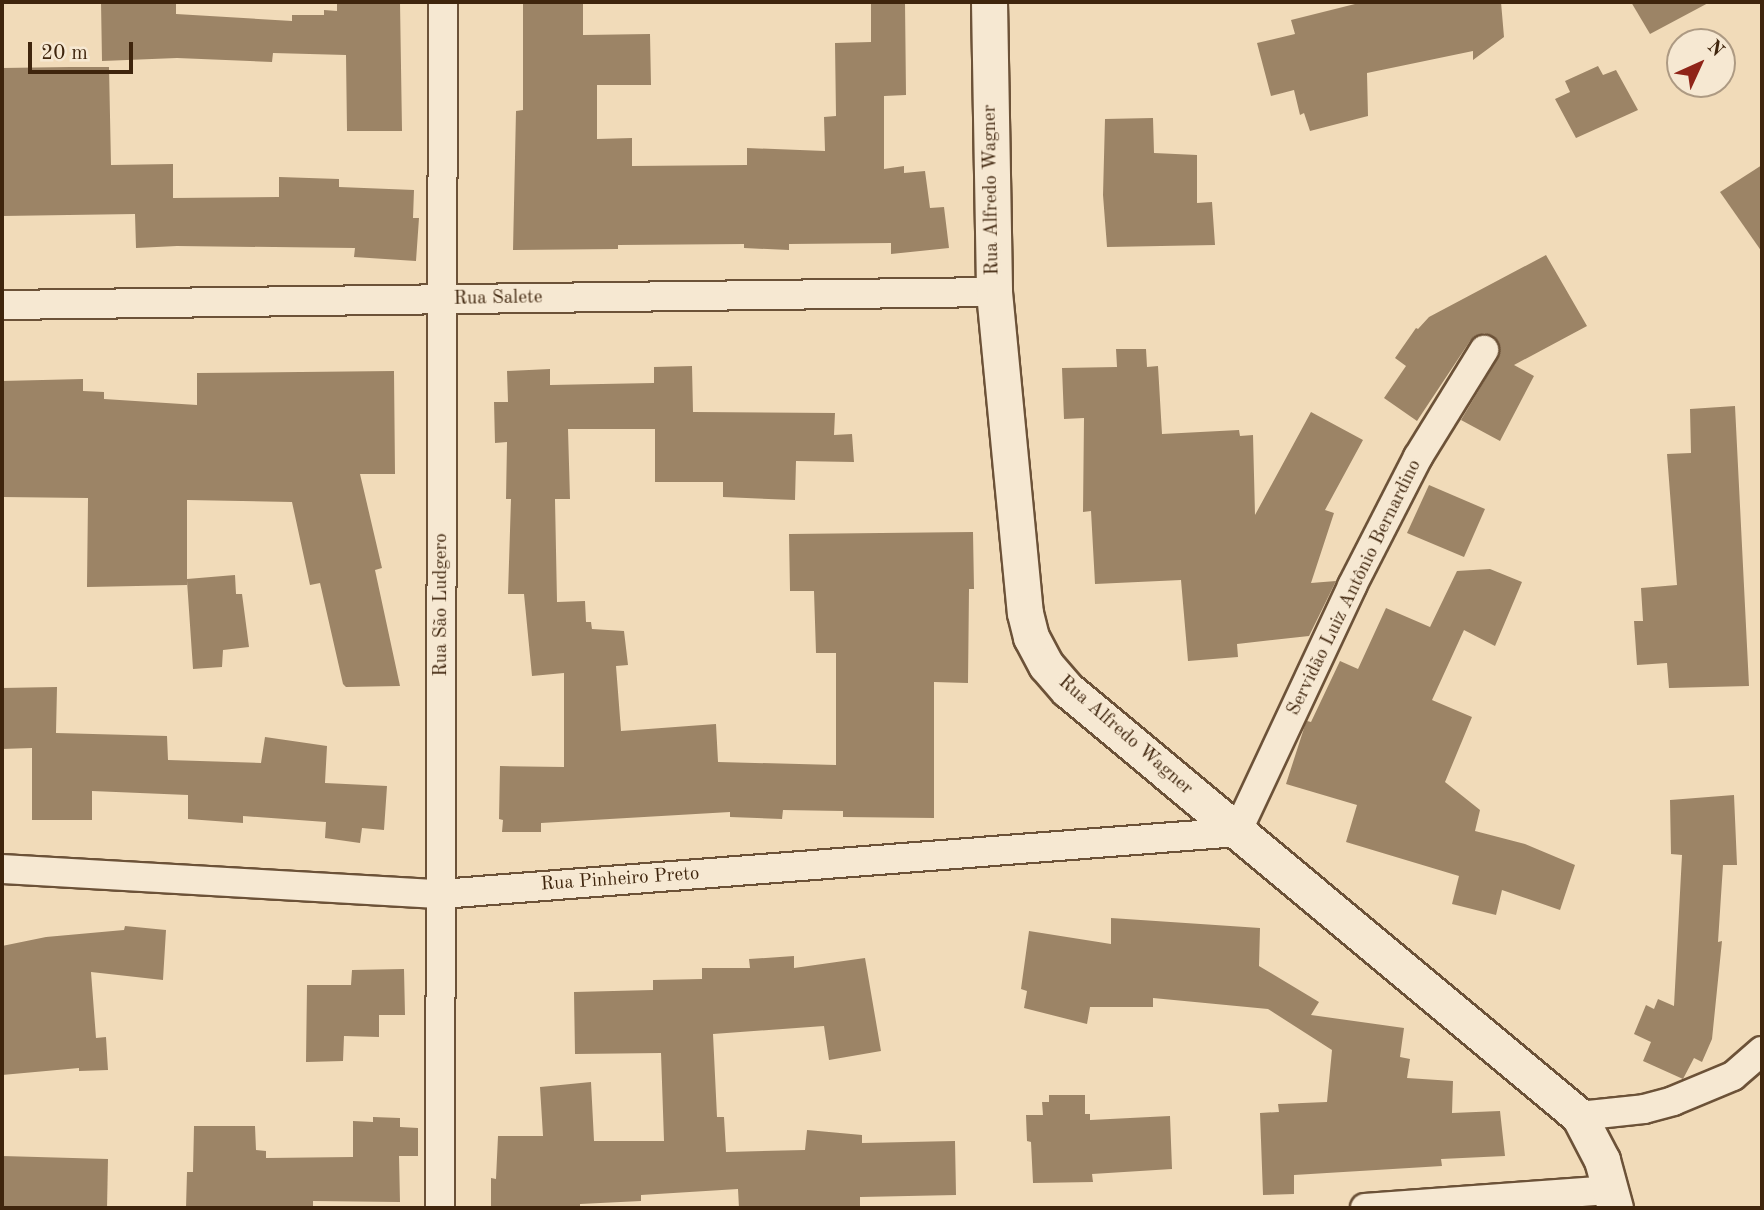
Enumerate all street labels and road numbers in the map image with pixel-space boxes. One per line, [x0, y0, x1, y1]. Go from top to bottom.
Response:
street label: Rua Alfredo Wagner [979, 104, 1005, 276]
street label: Rua Salete [453, 287, 543, 311]
street label: Servidão Luiz Antônio Bernardino [1283, 456, 1427, 720]
street label: Rua São Ludgero [431, 533, 453, 677]
street label: Rua Alfredo Wagner [1053, 671, 1197, 801]
street label: Rua Pinheiro Preto [540, 863, 700, 897]

